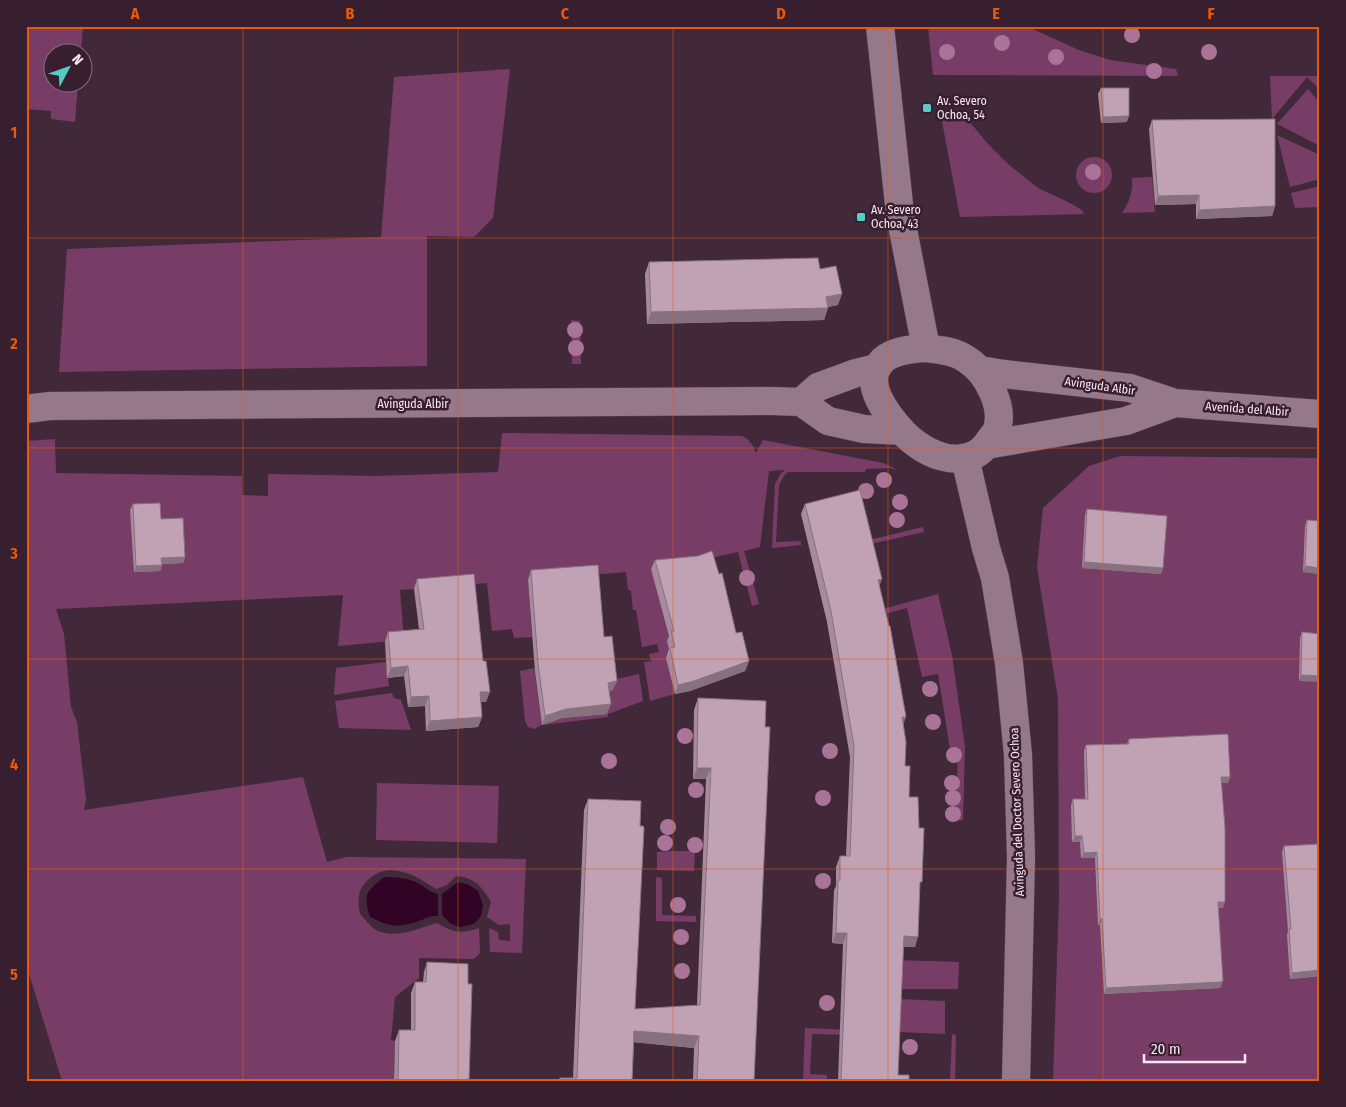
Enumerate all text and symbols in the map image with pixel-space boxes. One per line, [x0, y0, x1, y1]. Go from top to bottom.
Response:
text: A [130, 4, 140, 23]
text: B [346, 4, 355, 23]
text: C [561, 4, 570, 23]
text: D [776, 4, 786, 23]
text: E [992, 4, 1000, 23]
text: F [1207, 4, 1215, 23]
north arrow [42, 42, 92, 92]
text: N [68, 51, 87, 69]
place label: Av. Severo Ochoa, 54 [937, 94, 987, 122]
marker: Av. Severo Ochoa, 54 [921, 102, 933, 114]
text: 1 [11, 123, 17, 142]
place label: Av. Severo Ochoa, 43 [871, 203, 921, 231]
marker: Av. Severo Ochoa, 43 [855, 211, 867, 223]
text: 2 [9, 334, 18, 353]
street label: Avinguda Albir [1064, 374, 1137, 398]
street label: Avinguda Albir [377, 397, 449, 411]
street label: Avenida del Albir [1205, 399, 1290, 419]
text: 3 [9, 544, 18, 563]
street label: Avinguda del Doctor Severo Ochoa [1007, 727, 1027, 897]
text: 4 [10, 755, 18, 774]
text: 5 [10, 965, 18, 984]
scale bar [1144, 1032, 1245, 1064]
text: 20 m [1151, 1040, 1181, 1058]

